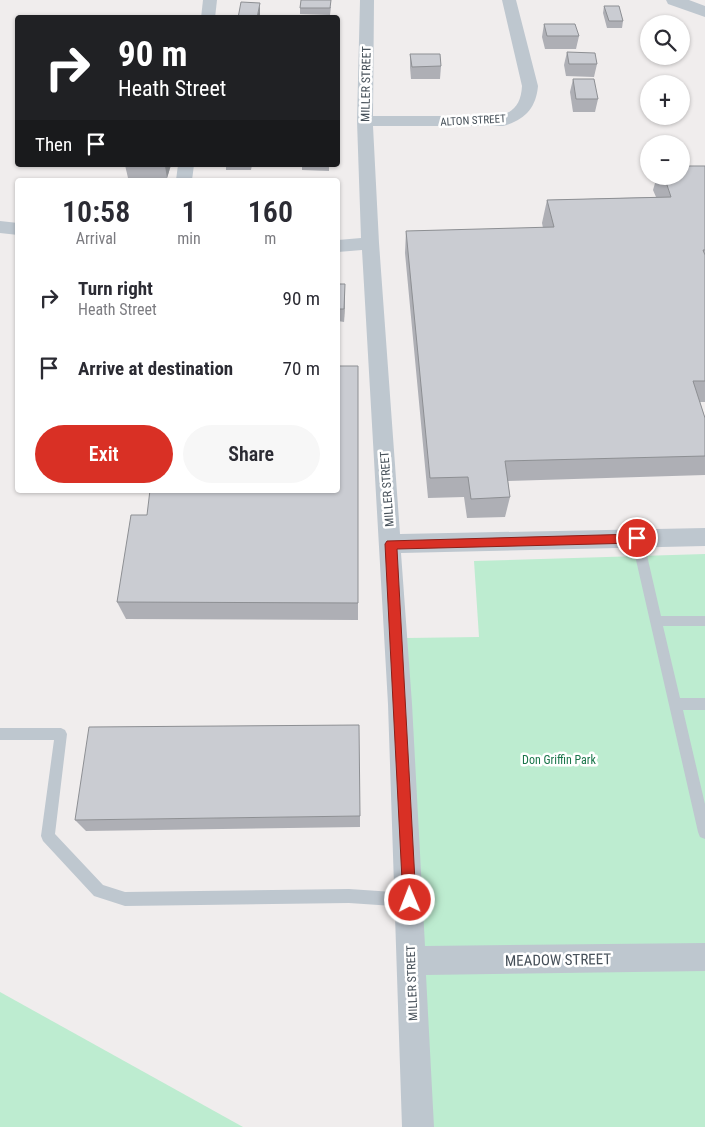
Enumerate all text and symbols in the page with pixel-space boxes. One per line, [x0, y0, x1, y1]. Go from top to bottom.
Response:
map controls [640, 15, 690, 185]
button: search [640, 15, 690, 65]
text: 90 m [118, 34, 187, 75]
icon: right [35, 35, 100, 100]
street label: MILLER STREET [358, 46, 374, 122]
button: + [640, 75, 690, 125]
text: Heath Street [118, 76, 226, 101]
street label: ALTON STREET [440, 112, 506, 129]
icon: arrive [82, 130, 110, 158]
text: Then [35, 133, 72, 156]
button: − [640, 135, 690, 185]
text: 10:58 [62, 194, 130, 229]
text: 1 [181, 194, 197, 229]
text: 160 [248, 194, 293, 229]
text: Arrival [76, 229, 116, 248]
text: min [177, 229, 201, 248]
text: m [264, 229, 276, 248]
text: Turn right [78, 277, 153, 300]
icon: right [35, 284, 63, 312]
text: 90 m [283, 287, 320, 310]
text: Heath Street [78, 300, 157, 319]
icon: arrive [35, 354, 63, 382]
text: Arrive at destination [78, 357, 233, 380]
text: 70 m [283, 357, 320, 380]
button: Exit [35, 425, 173, 483]
button: Share [183, 425, 320, 483]
street label: MILLER STREET [377, 451, 397, 527]
pin [616, 517, 658, 559]
icon: arrive [623, 524, 651, 552]
park label: Don Griffin Park [522, 753, 597, 767]
position arrow [383, 873, 435, 925]
street label: MILLER STREET [404, 945, 420, 1021]
street label: MEADOW STREET [505, 950, 611, 970]

